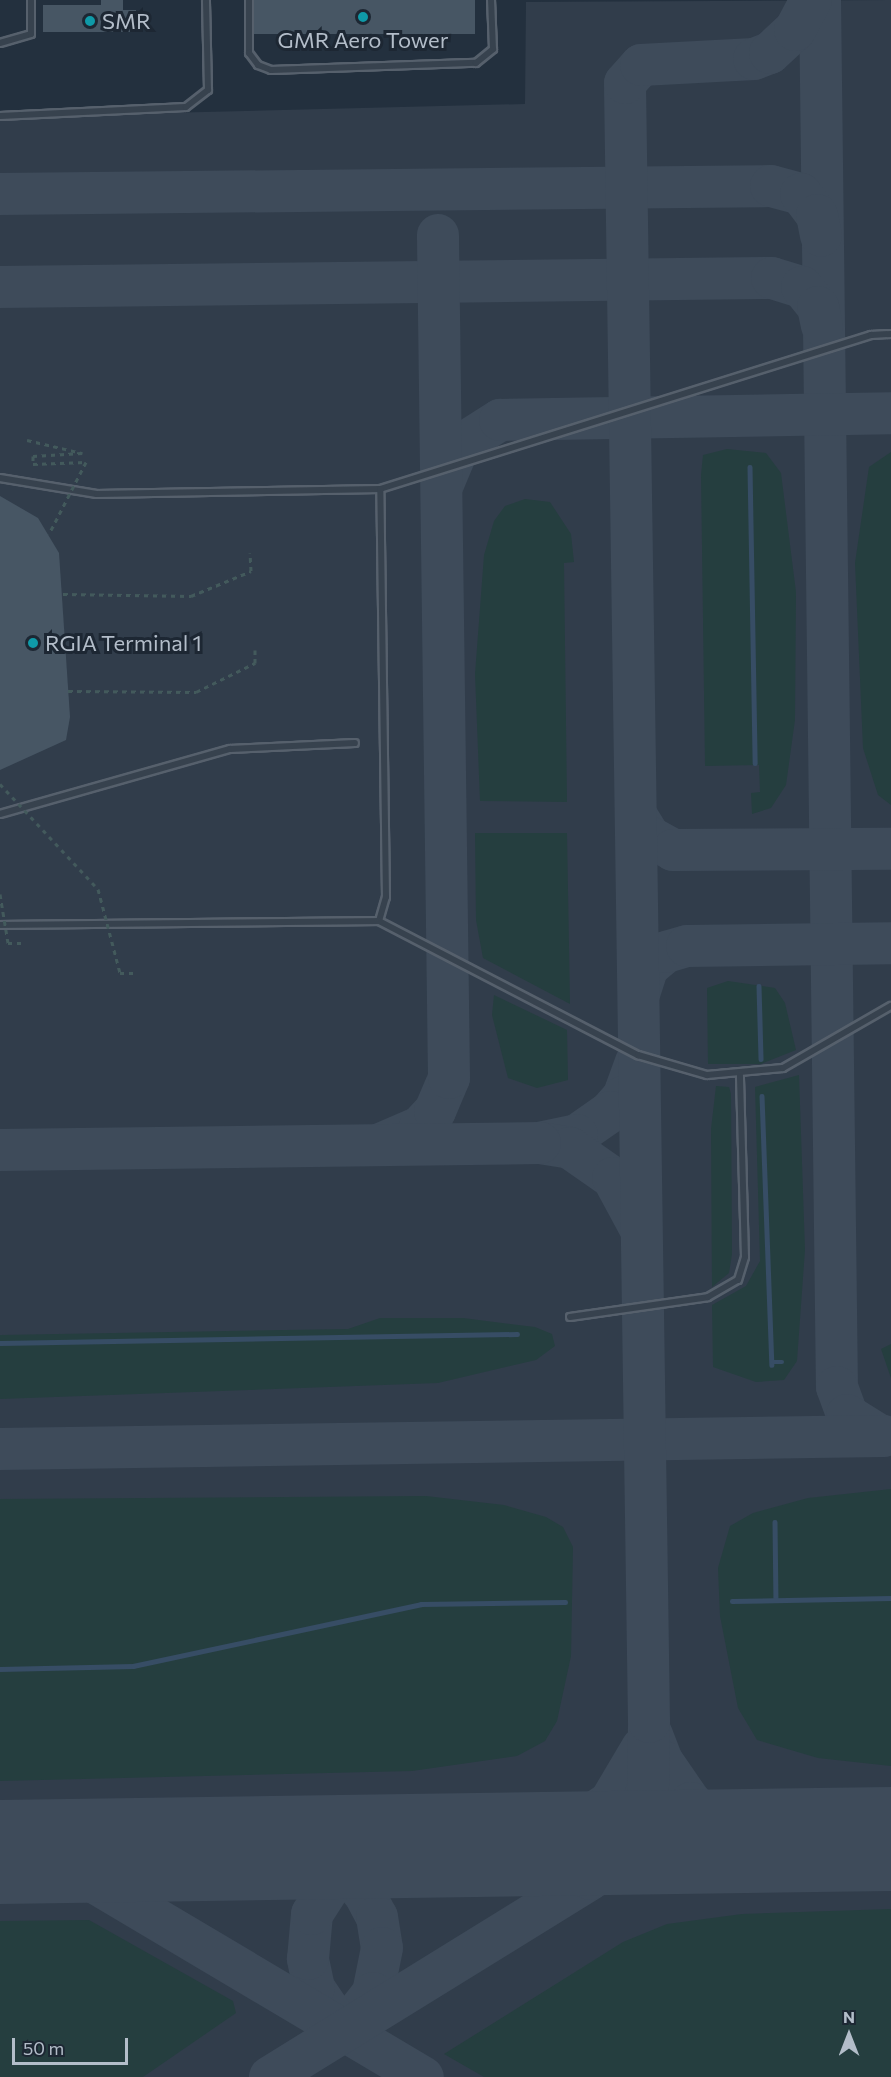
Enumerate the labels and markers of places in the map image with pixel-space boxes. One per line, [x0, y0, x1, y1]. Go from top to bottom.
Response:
place label: SMR [102, 8, 151, 34]
marker: GMR Aero Tower [356, 10, 370, 24]
marker: SMR [83, 14, 97, 28]
place label: GMR Aero Tower [278, 27, 448, 53]
place label: RGIA Terminal 1 [45, 630, 202, 656]
marker: RGIA Terminal 1 [26, 636, 40, 650]

